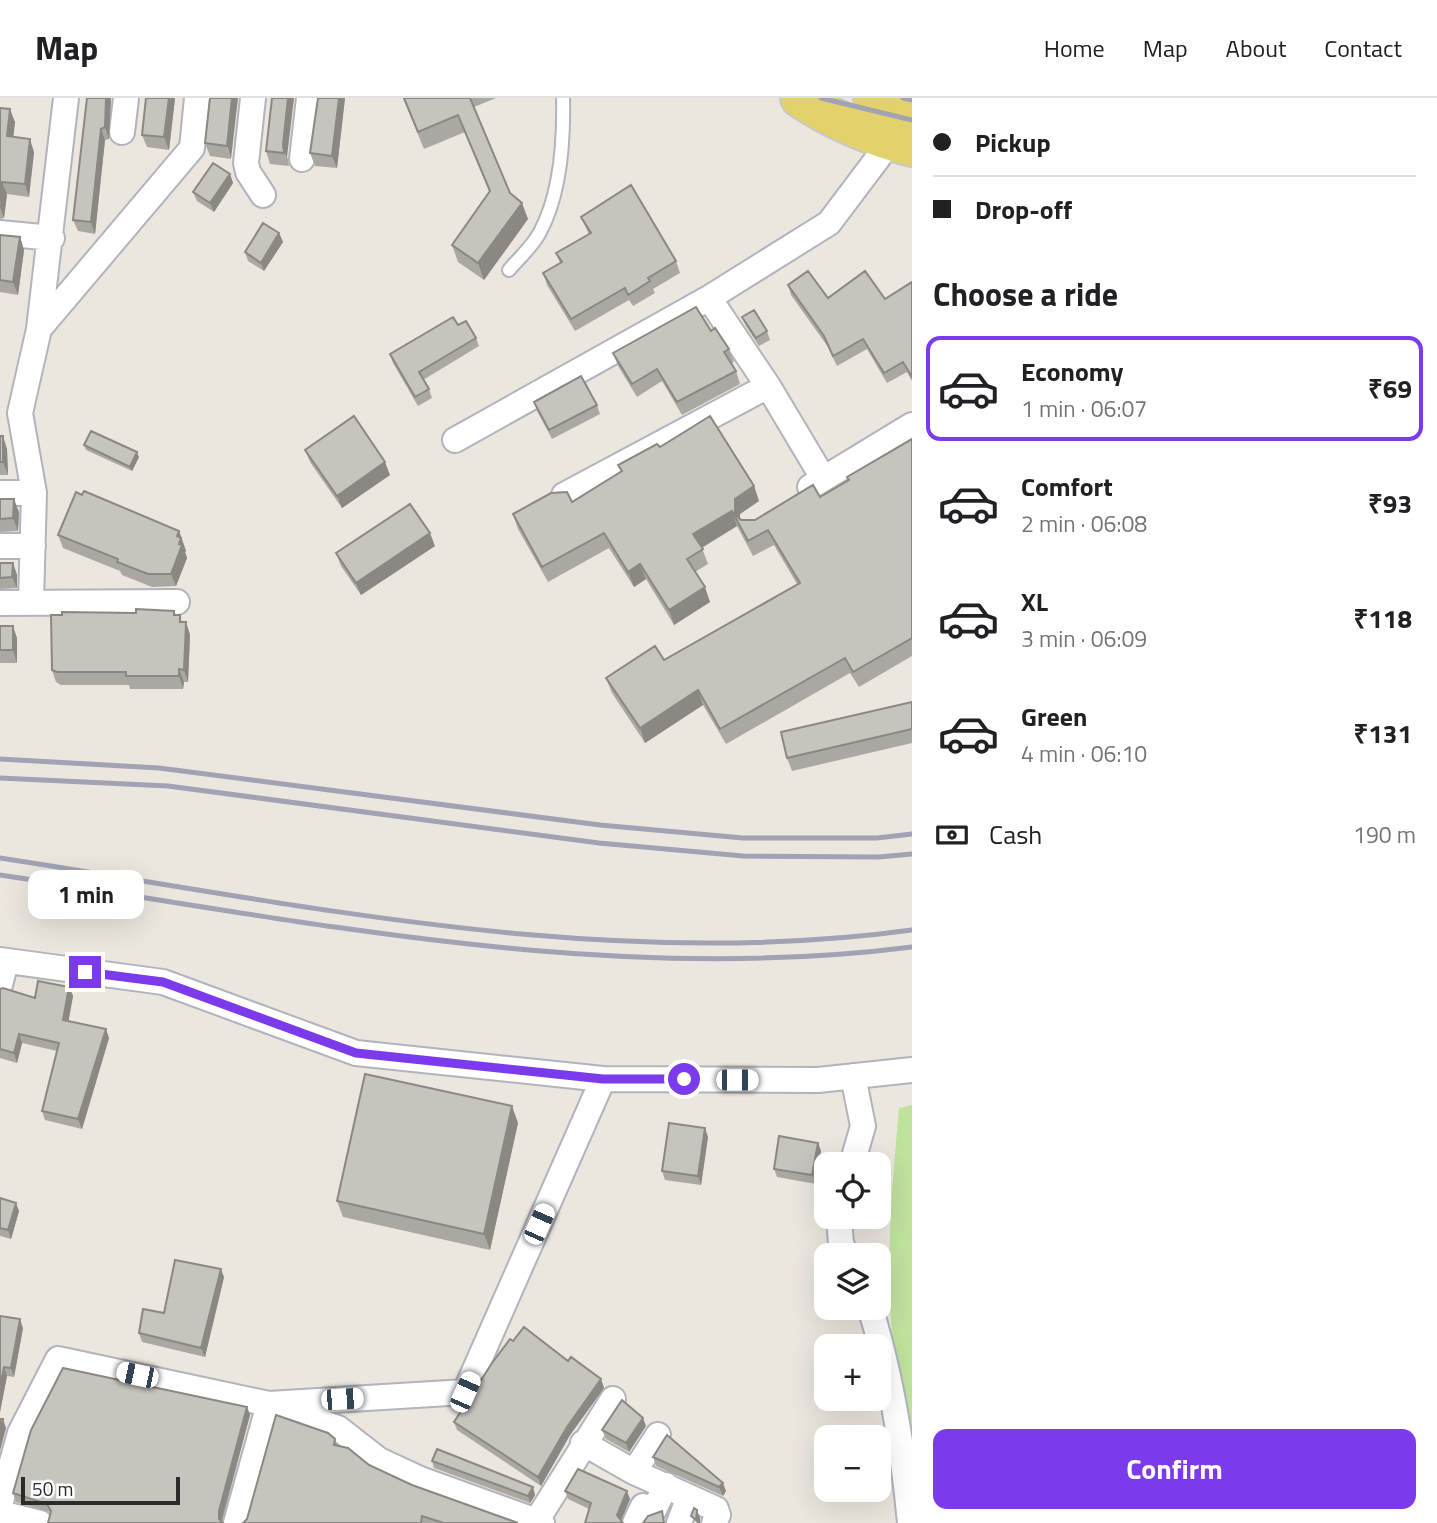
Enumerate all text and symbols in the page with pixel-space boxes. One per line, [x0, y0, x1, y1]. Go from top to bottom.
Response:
text: Map [35, 23, 98, 73]
text: Home [1044, 30, 1105, 66]
text: Map [1143, 30, 1188, 66]
text: About [1226, 30, 1286, 66]
text: Contact [1324, 30, 1402, 66]
text: Pickup [975, 123, 1051, 162]
text: Drop-off [975, 190, 1072, 229]
text: Choose a ride [933, 270, 1118, 318]
text: Economy [1021, 352, 1123, 391]
icon: car [937, 357, 1000, 420]
text: ₹69 [1368, 369, 1412, 408]
text: 1 min · 06:07 [1021, 391, 1147, 426]
text: Comfort [1021, 467, 1113, 506]
icon: car [937, 472, 1000, 535]
text: ₹93 [1368, 484, 1412, 523]
text: 2 min · 06:08 [1021, 506, 1147, 541]
text: XL [1021, 582, 1048, 621]
icon: car [937, 587, 1000, 650]
text: ₹118 [1353, 599, 1412, 638]
text: 3 min · 06:09 [1021, 621, 1147, 656]
text: Green [1021, 697, 1087, 736]
icon: car [937, 702, 1000, 765]
text: ₹131 [1353, 714, 1412, 753]
text: 4 min · 06:10 [1021, 736, 1147, 771]
text: Cash [989, 815, 1042, 854]
icon: cash [933, 816, 971, 854]
text: 190 m [1353, 817, 1416, 852]
callout: 1 min [27, 870, 143, 920]
text: 1 min [58, 877, 114, 912]
route end [69, 956, 101, 988]
route start [668, 1063, 700, 1095]
car [717, 1070, 759, 1091]
map controls [814, 1152, 891, 1502]
button: locate [814, 1152, 891, 1229]
car [521, 1201, 558, 1247]
button: layers [814, 1243, 891, 1320]
button: + [814, 1334, 891, 1411]
car [115, 1360, 160, 1390]
car [447, 1369, 484, 1415]
car [321, 1387, 364, 1411]
button: − [814, 1425, 891, 1502]
button: Confirm [933, 1429, 1416, 1509]
scale bar [21, 1474, 180, 1506]
text: 50 m [32, 1474, 73, 1503]

